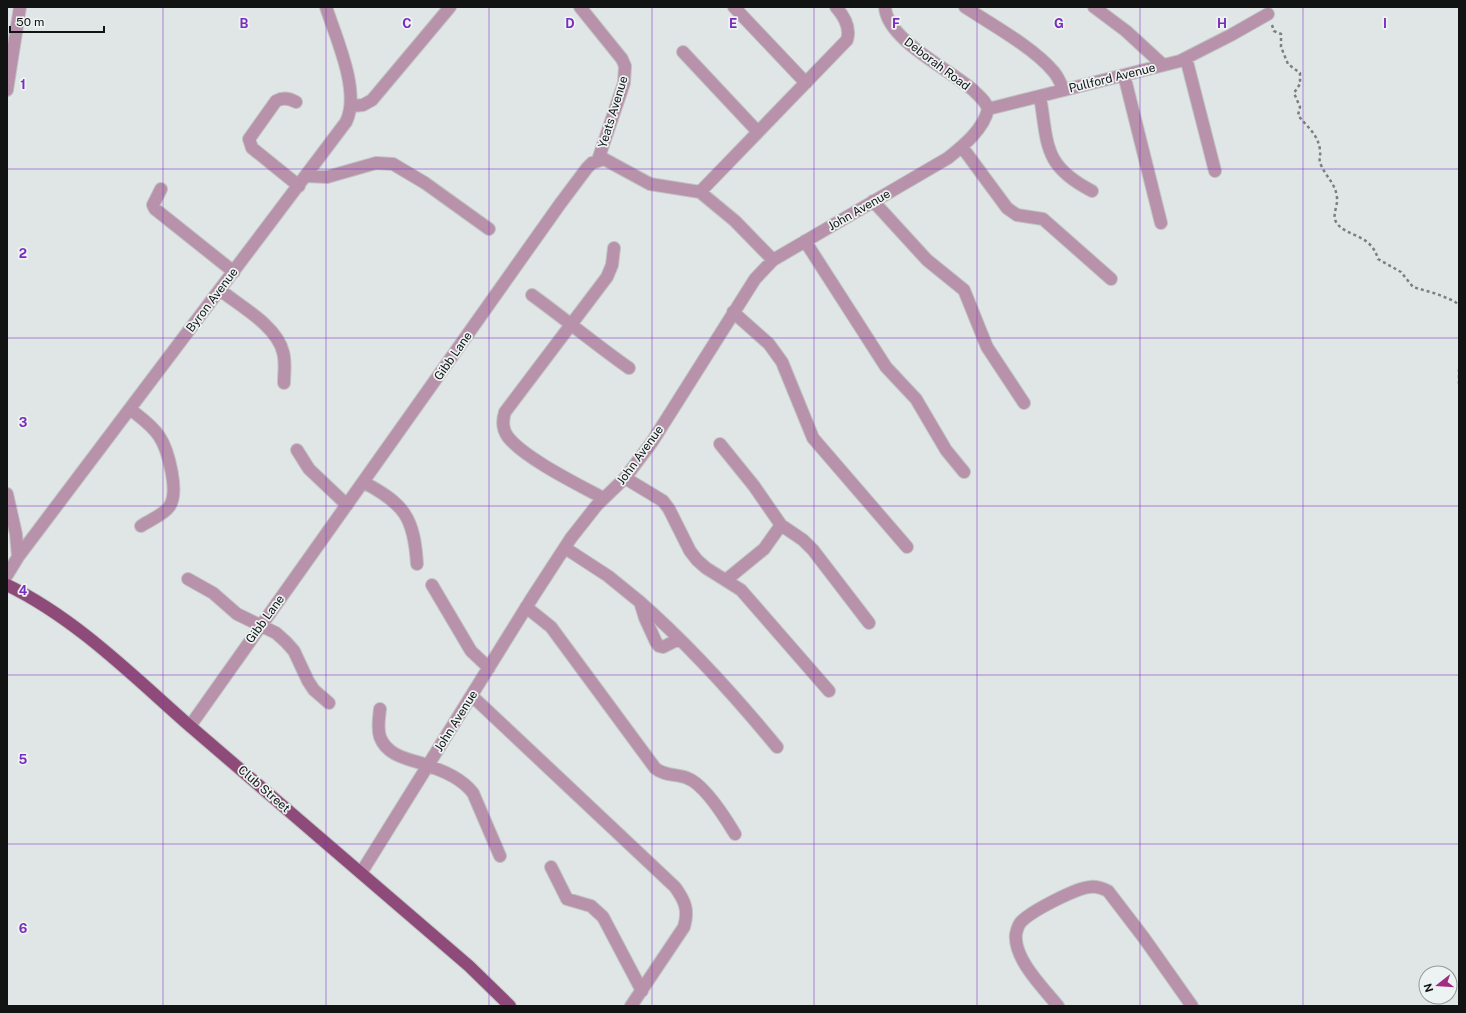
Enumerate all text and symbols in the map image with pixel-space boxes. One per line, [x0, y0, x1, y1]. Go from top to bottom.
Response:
scale bar [10, 8, 104, 34]
text: 50 m [16, 15, 44, 29]
text: B [240, 16, 249, 31]
text: C [402, 16, 412, 31]
text: D [565, 16, 575, 31]
text: E [729, 16, 737, 31]
text: F [892, 16, 900, 31]
text: G [1054, 16, 1064, 31]
text: H [1217, 16, 1227, 31]
text: I [1383, 16, 1387, 31]
street label: Deborah Road [901, 35, 973, 93]
street label: Pullford Avenue [1067, 60, 1157, 96]
street label: Yeats Avenue [595, 74, 631, 150]
text: 1 [20, 77, 26, 92]
street label: John Avenue [825, 186, 893, 233]
text: 2 [19, 246, 27, 261]
street label: Byron Avenue [183, 265, 241, 335]
street label: Gibb Lane [431, 329, 475, 383]
text: 3 [19, 415, 28, 430]
street label: John Avenue [614, 423, 666, 487]
text: 4 [19, 583, 28, 598]
street label: Gibb Lane [243, 592, 287, 646]
street label: John Avenue [432, 688, 480, 754]
text: 5 [19, 752, 28, 767]
street label: Club Street [235, 763, 293, 815]
text: 6 [19, 921, 28, 936]
north arrow [1418, 965, 1458, 1005]
text: N [1421, 982, 1435, 994]

